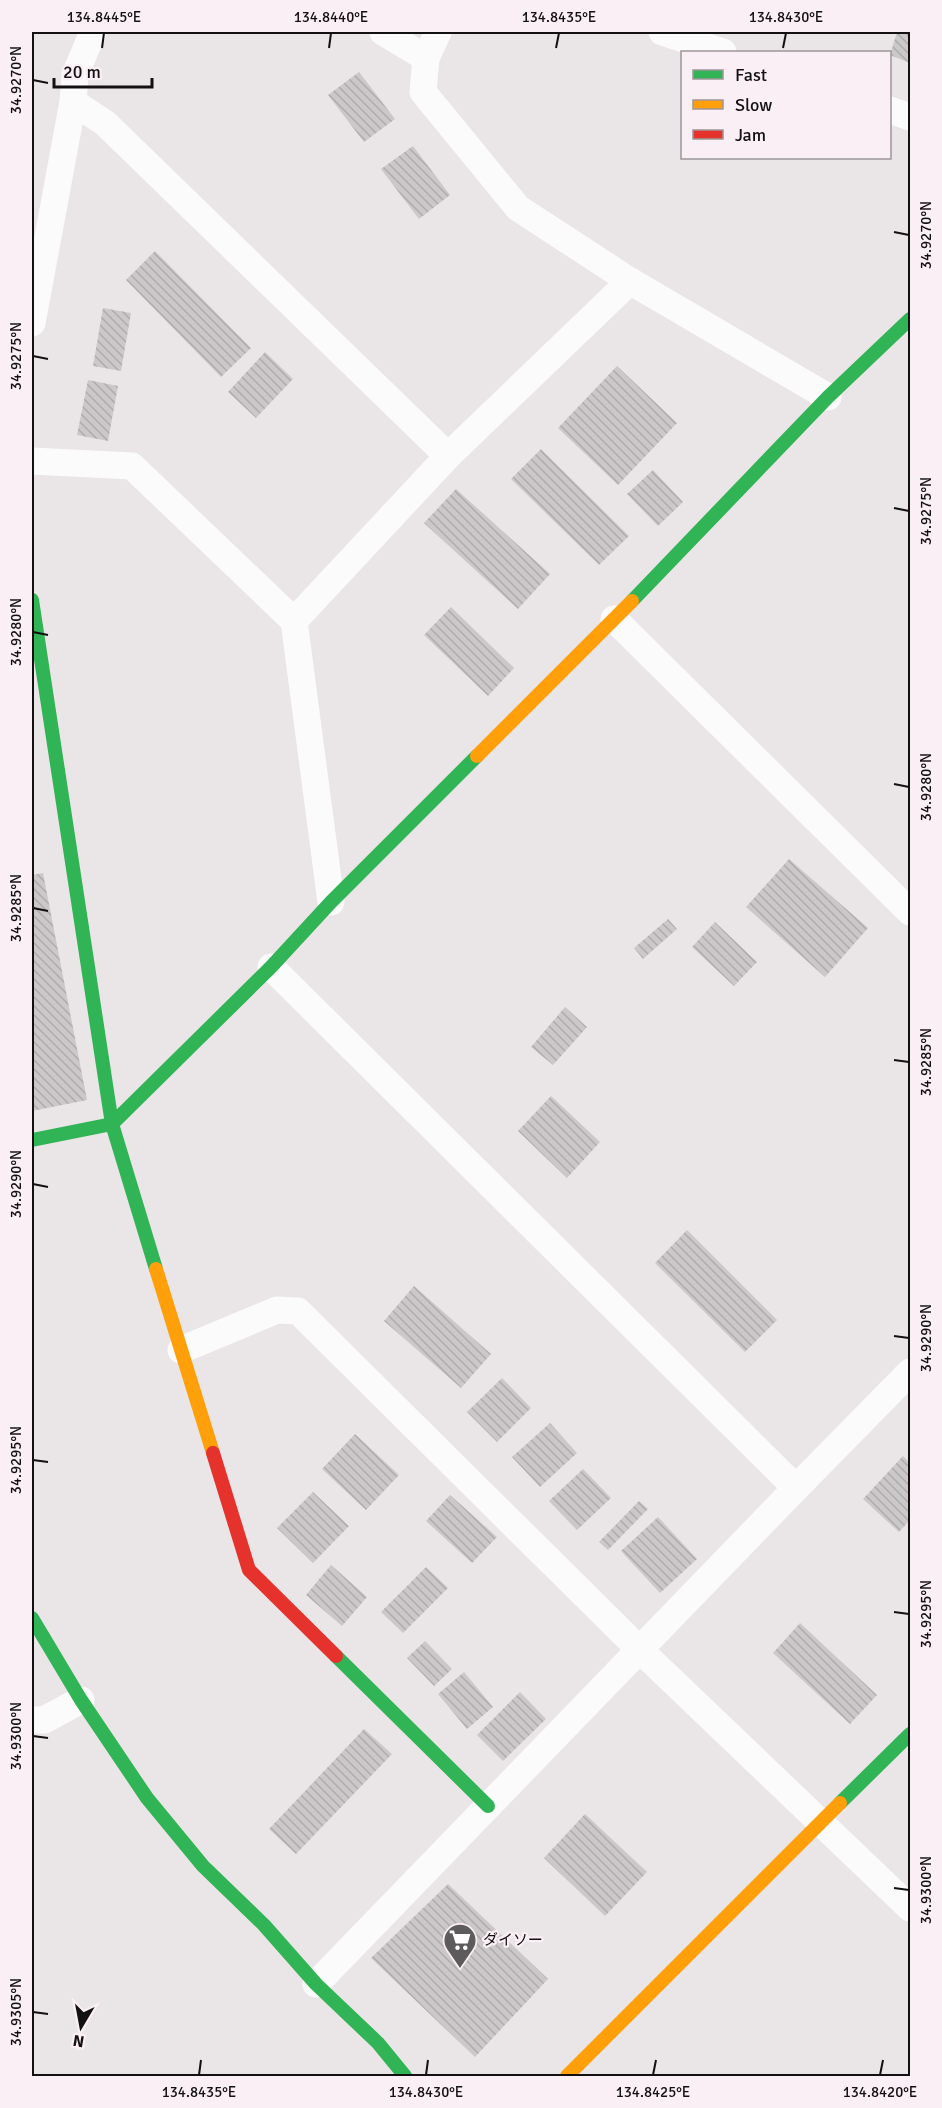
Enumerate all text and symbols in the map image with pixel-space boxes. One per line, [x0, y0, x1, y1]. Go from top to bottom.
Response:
text: 134.8445°E [67, 8, 141, 26]
text: 134.8440°E [294, 8, 368, 26]
text: 134.8435°E [522, 8, 596, 26]
text: 134.8430°E [749, 8, 823, 26]
text: 34.9270°N [7, 46, 25, 114]
scale bar [54, 51, 152, 89]
legend [681, 51, 891, 159]
text: 20 m [63, 61, 101, 83]
text: Fast [735, 64, 767, 86]
text: Slow [735, 94, 772, 116]
text: Jam [735, 124, 766, 146]
text: 34.9270°N [917, 201, 935, 269]
text: 34.9275°N [7, 322, 25, 390]
text: 34.9275°N [917, 477, 935, 545]
text: 34.9280°N [7, 598, 25, 666]
text: 34.9280°N [917, 753, 935, 821]
text: 34.9285°N [7, 874, 25, 942]
text: 34.9285°N [917, 1028, 935, 1096]
text: 34.9290°N [7, 1150, 25, 1218]
text: 34.9290°N [917, 1304, 935, 1372]
text: 34.9295°N [7, 1426, 25, 1494]
text: 34.9295°N [917, 1580, 935, 1648]
text: 34.9300°N [7, 1702, 25, 1770]
text: 34.9300°N [917, 1856, 935, 1924]
supermarket icon: ダイソー [442, 1922, 478, 1969]
place label: ダイソー [483, 1931, 543, 1949]
text: 34.9305°N [7, 1978, 25, 2046]
north arrow [51, 1997, 111, 2057]
text: N [71, 2030, 86, 2052]
text: 134.8435°E [162, 2083, 236, 2101]
text: 134.8430°E [389, 2083, 463, 2101]
text: 134.8425°E [616, 2083, 690, 2101]
text: 134.8420°E [843, 2083, 917, 2101]

